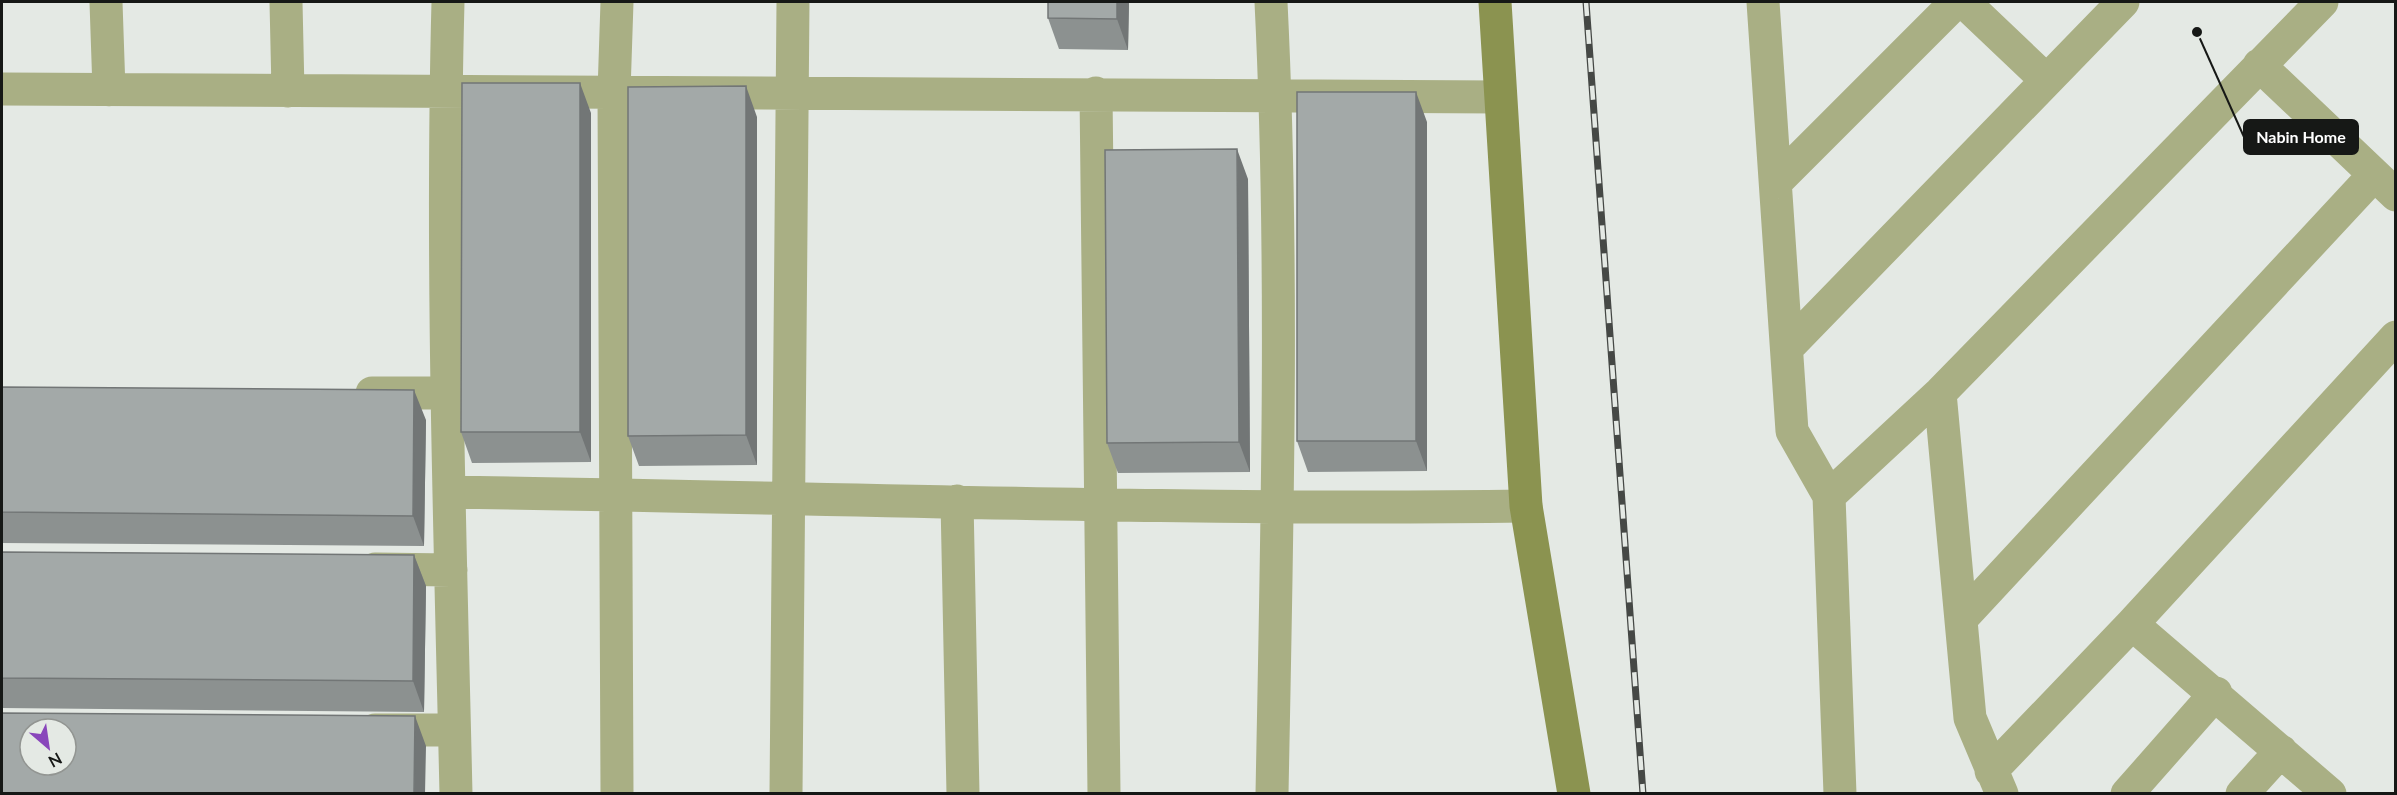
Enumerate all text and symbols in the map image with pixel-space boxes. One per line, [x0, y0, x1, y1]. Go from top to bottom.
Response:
callout: Nabin Home [2244, 120, 2358, 154]
text: Nabin Home [2256, 127, 2346, 146]
north arrow [18, 717, 78, 777]
text: N [46, 749, 66, 772]

